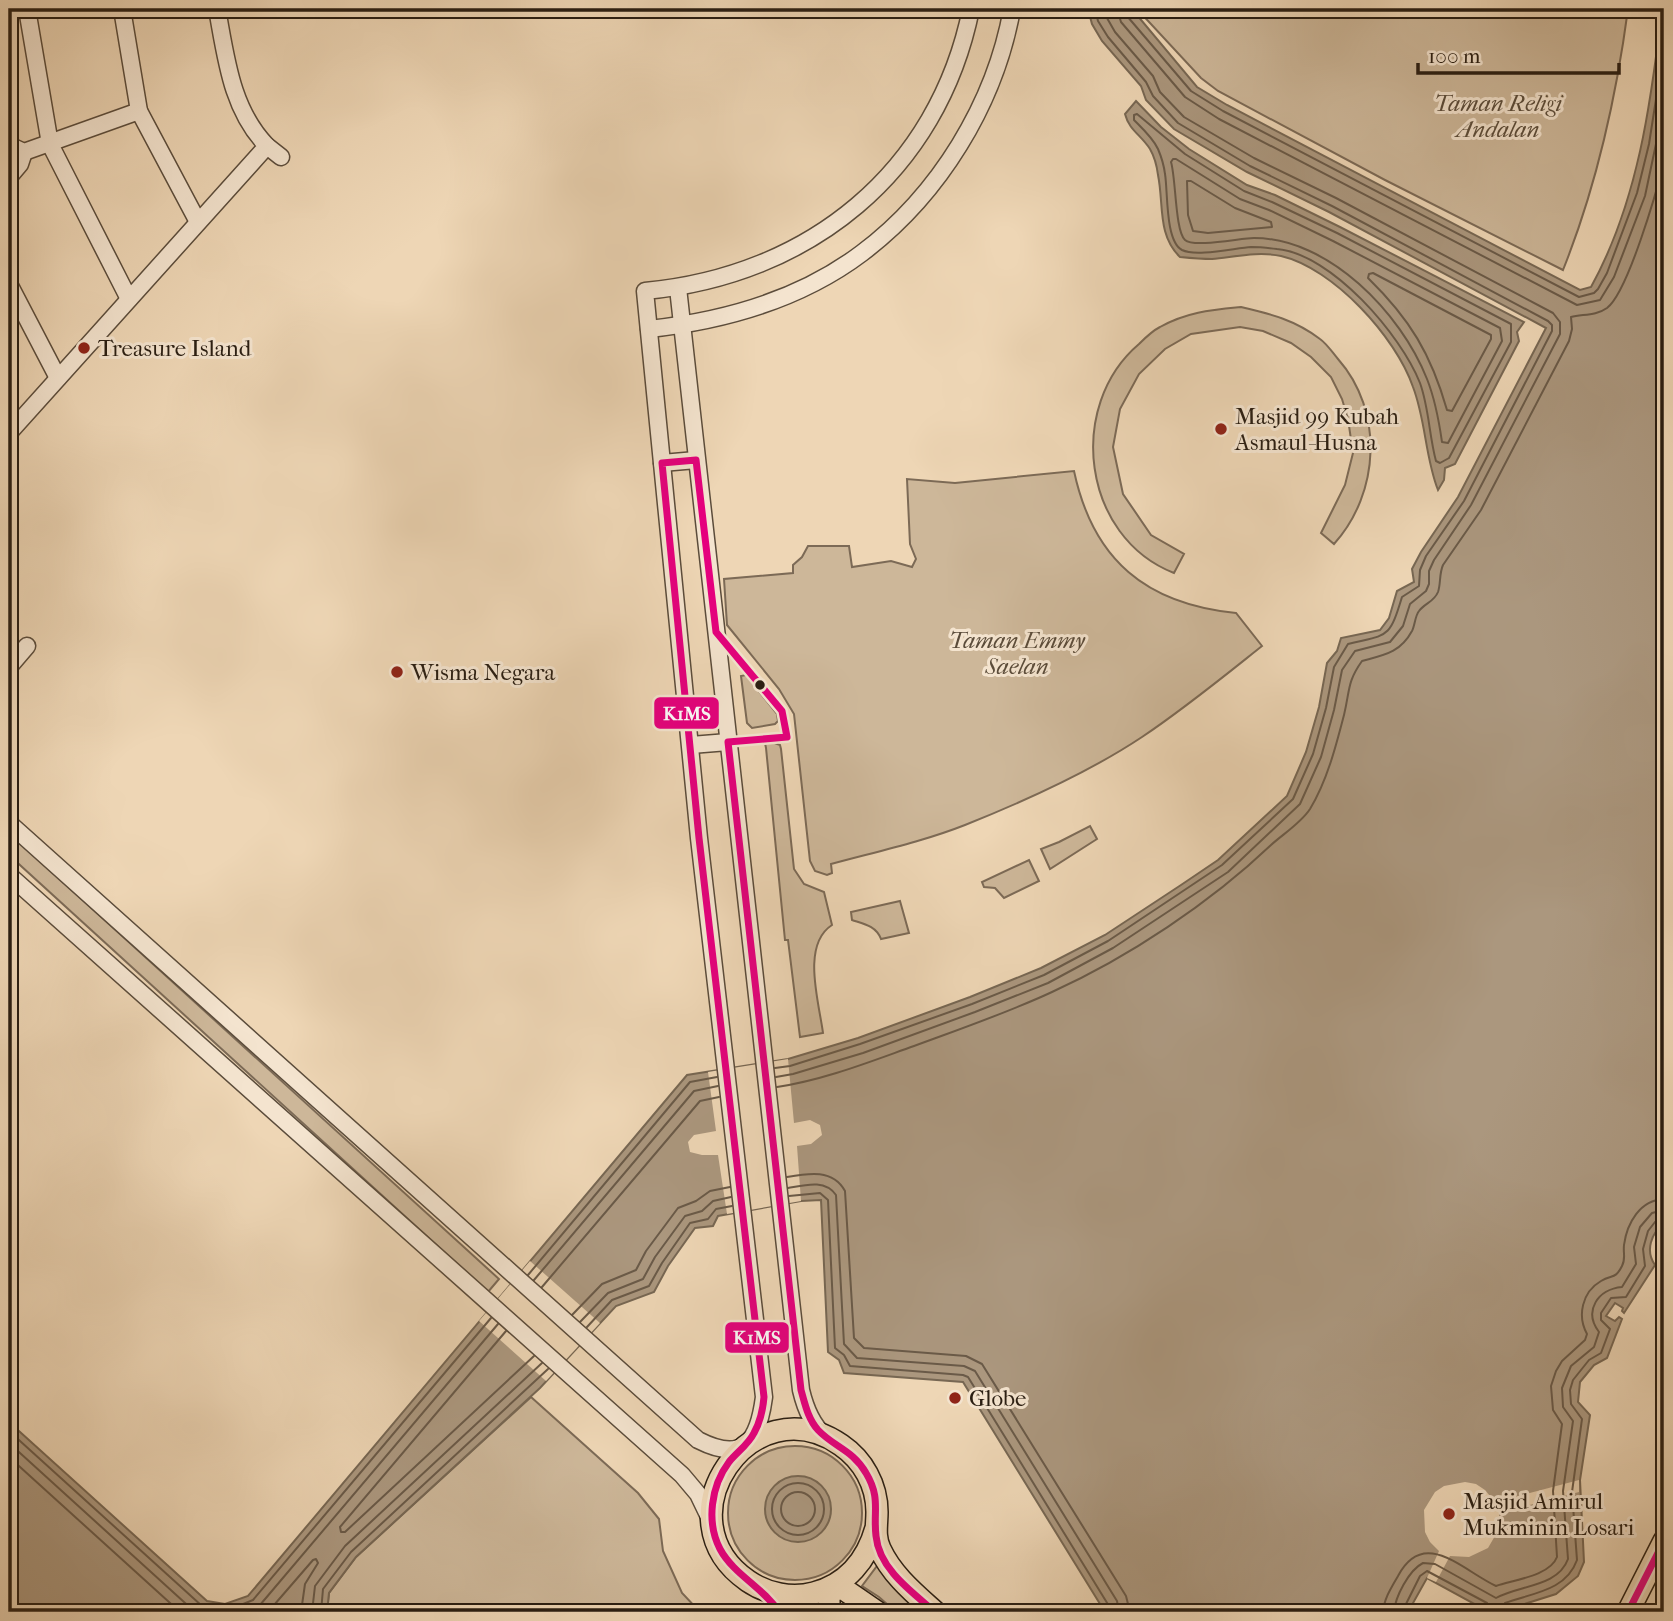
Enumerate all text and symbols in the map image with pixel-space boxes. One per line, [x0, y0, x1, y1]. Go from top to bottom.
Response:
scale bar [1418, 32, 1619, 76]
text: 100 m [1428, 44, 1481, 68]
park label: Taman Religi Andalan [1434, 90, 1563, 143]
place label: Treasure Island [98, 335, 252, 362]
marker: Treasure Island [76, 340, 92, 356]
place label: Masjid 99 Kubah Asmaul-Husna [1234, 403, 1399, 456]
marker: Masjid 99 Kubah Asmaul-Husna [1213, 421, 1229, 437]
park label: Taman Emmy Saelan [949, 627, 1086, 680]
place label: Wisma Negara [410, 659, 556, 686]
marker: Wisma Negara [389, 664, 405, 680]
unlabelled marker [753, 678, 767, 692]
line badge: K1MS [653, 696, 720, 730]
text: K1MS [663, 703, 711, 725]
line badge: K1MS [724, 1321, 790, 1354]
text: K1MS [733, 1327, 781, 1349]
place label: Globe [969, 1385, 1026, 1412]
marker: Globe [947, 1390, 963, 1406]
place label: Masjid Amirul Mukminin Losari [1463, 1488, 1635, 1541]
marker: Masjid Amirul Mukminin Losari [1441, 1506, 1457, 1522]

